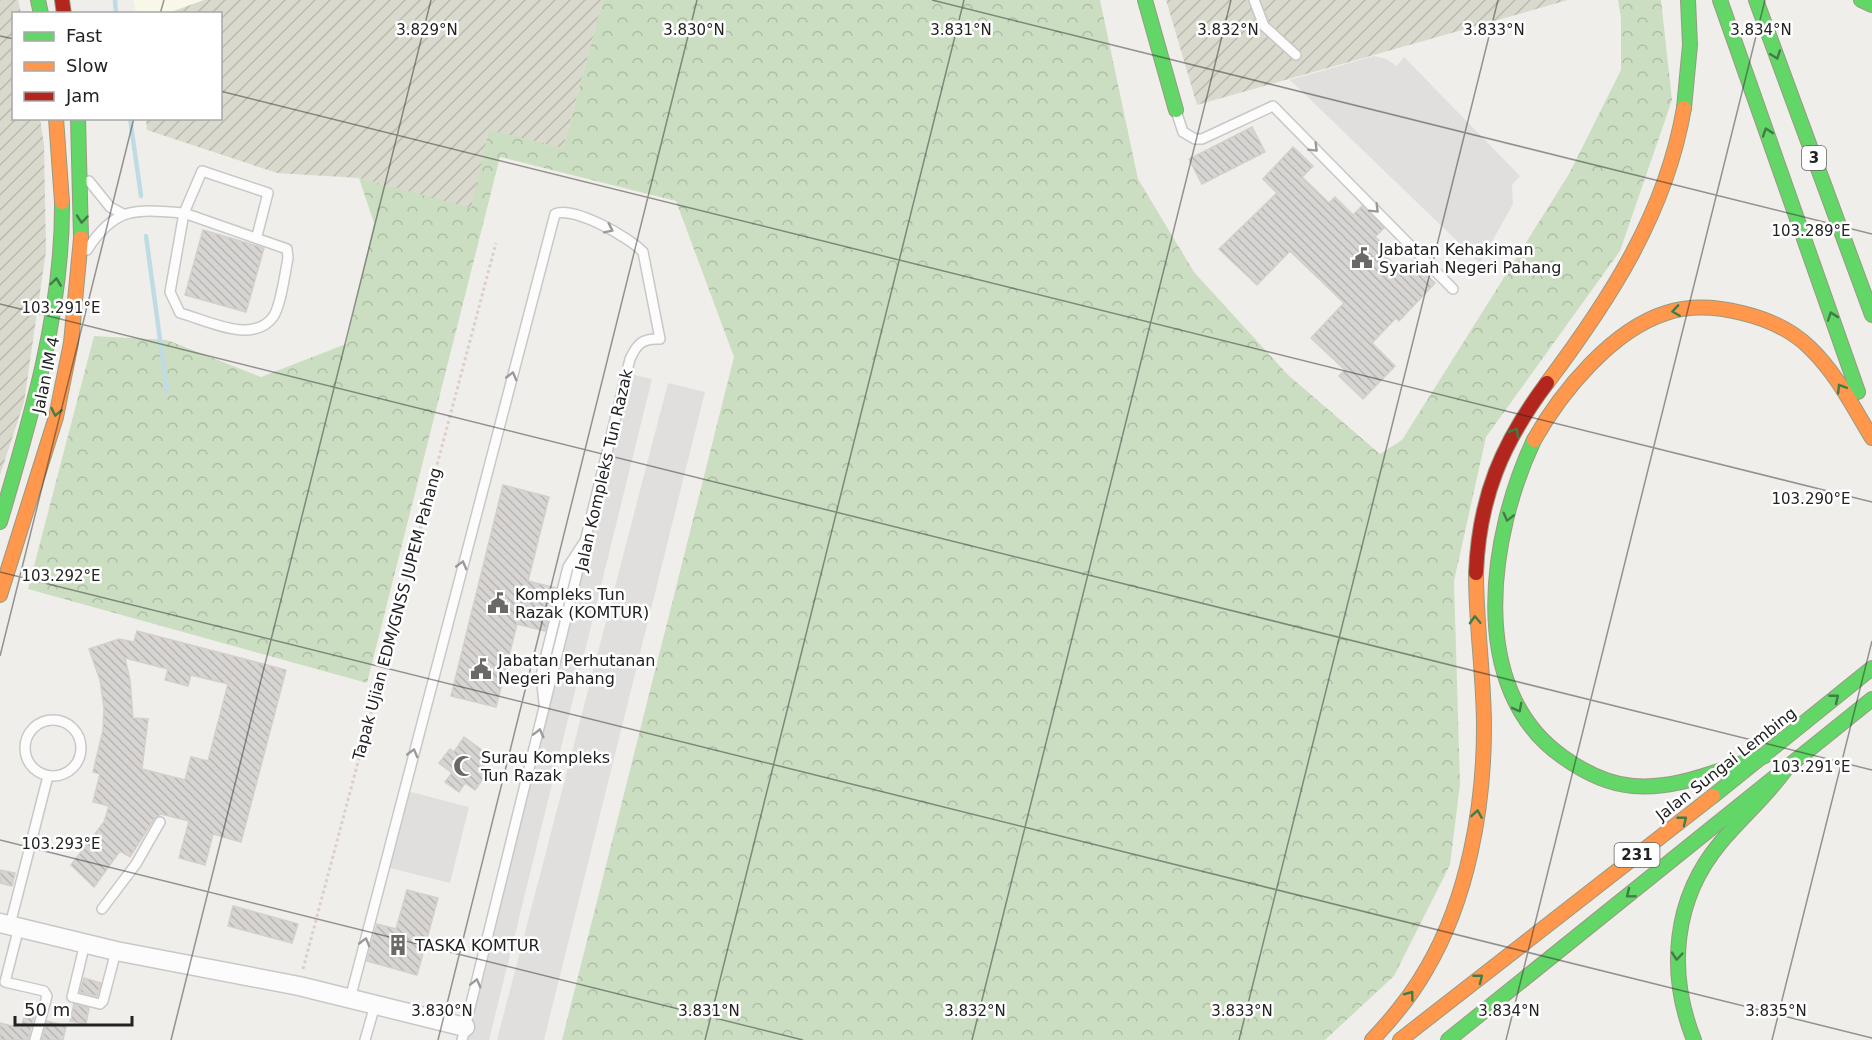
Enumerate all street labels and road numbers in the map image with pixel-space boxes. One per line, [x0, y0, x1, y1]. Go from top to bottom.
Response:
road number: 3 [1802, 146, 1826, 170]
street label: Jalan IM 4 [28, 335, 63, 416]
street label: Jalan Kompleks Tun Razak [571, 366, 637, 574]
street label: Tapak Ujian EDM/GNSS JUPEM Pahang [348, 466, 445, 763]
street label: Jalan Sungai Lembing [1651, 703, 1800, 825]
road number: 231 [1614, 843, 1660, 867]

